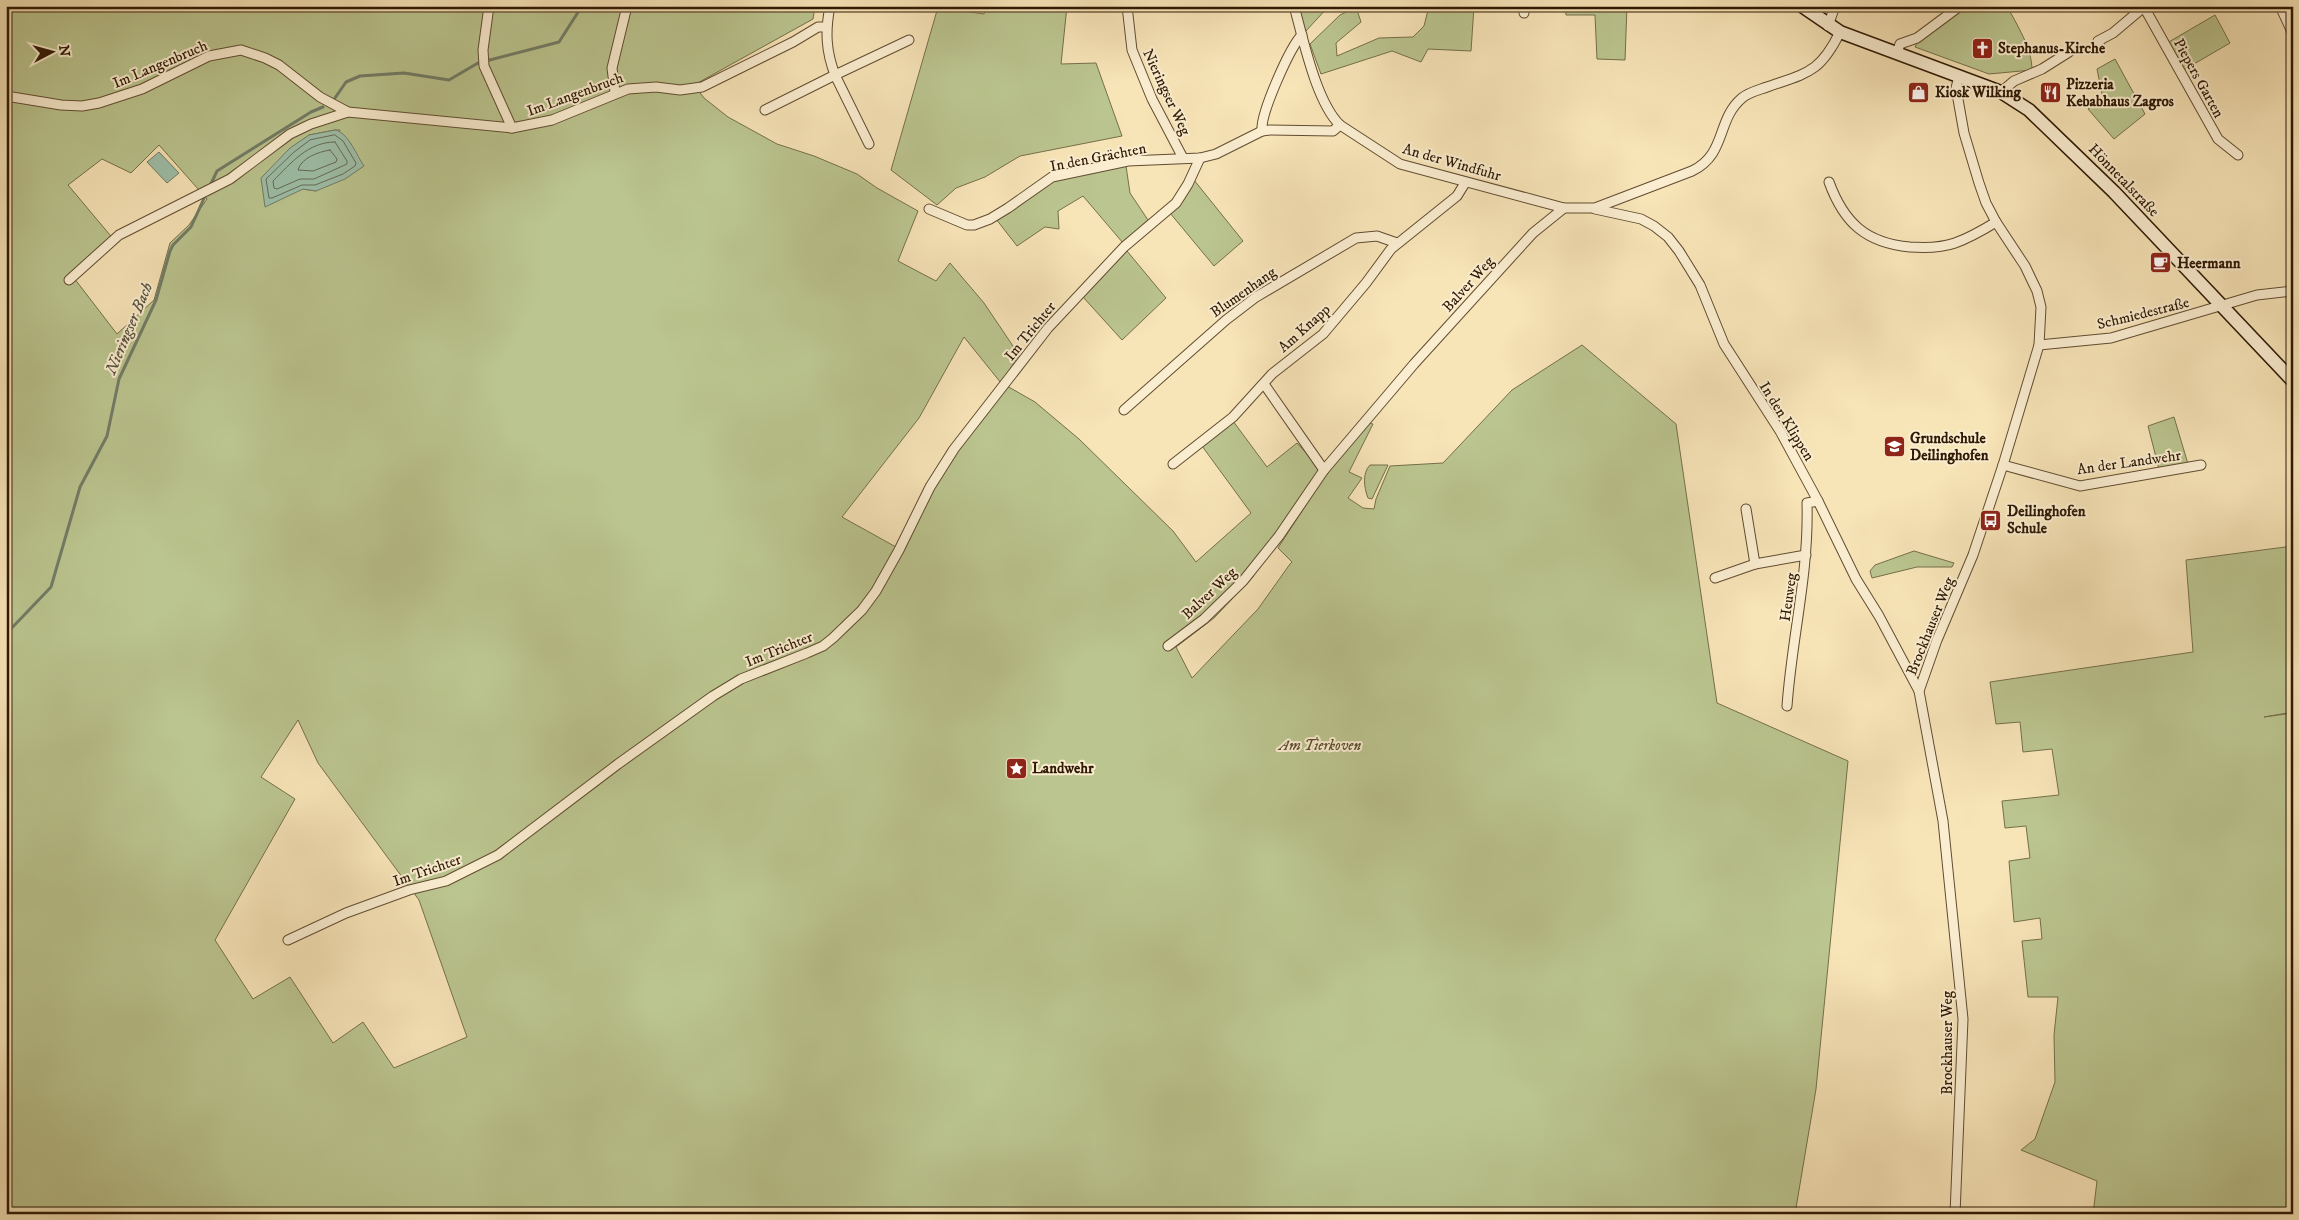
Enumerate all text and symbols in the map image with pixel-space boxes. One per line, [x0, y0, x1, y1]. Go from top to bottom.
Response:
north arrow [28, 28, 78, 78]
street label: Piepers Garten [2169, 35, 2228, 121]
street label: Im Langenbruch [110, 36, 211, 93]
church icon: Stephanus-Kirche [1970, 36, 1994, 60]
place label: Stephanus-Kirche [1998, 39, 2106, 58]
text: N [54, 44, 74, 58]
street label: Nieringser Weg [1138, 46, 1195, 139]
street label: Im Langenbruch [524, 68, 626, 121]
place label: Pizzeria Kebabhaus Zagros [2066, 75, 2174, 111]
shop icon: Kiosk Wilking [1907, 80, 1931, 104]
restaurant icon: Pizzeria Kebabhaus Zagros [2038, 81, 2062, 105]
place label: Kiosk Wilking [1935, 83, 2022, 102]
street label: In den Grächten [1048, 139, 1148, 176]
street label: An der Windfuhr [1400, 139, 1504, 186]
street label: Hönnetalstraße [2084, 140, 2163, 221]
cafe icon: Heermann [2149, 251, 2173, 275]
street label: Balver Weg [1438, 252, 1499, 316]
place label: Heermann [2177, 254, 2241, 273]
street label: Blumenhang [1207, 263, 1280, 322]
water label: Nieringser Bach [100, 279, 157, 378]
street label: Schmiedestraße [2095, 293, 2191, 334]
street label: Im Trichter [1001, 298, 1060, 365]
street label: Am Knapp [1274, 300, 1335, 357]
street label: In den Klippen [1755, 378, 1819, 465]
place label: Grundschule Deilinghofen [1910, 429, 1989, 465]
school or university icon: Grundschule Deilinghofen [1882, 435, 1906, 459]
street label: An der Landwehr [2076, 446, 2183, 479]
place label: Deilinghofen Schule [2007, 502, 2086, 538]
bus stop icon: Deilinghofen Schule [1979, 508, 2003, 532]
street label: Balver Weg [1178, 563, 1241, 624]
street label: Heuweg [1776, 571, 1801, 623]
street label: Brockhauser Weg [1902, 574, 1959, 678]
street label: Im Trichter [743, 627, 816, 672]
park label: Am Tierkoven [1277, 736, 1361, 755]
place icon: Landwehr [1004, 756, 1028, 780]
place label: Landwehr [1032, 759, 1094, 778]
street label: Im Trichter [391, 850, 464, 891]
street label: Brockhauser Weg [1938, 990, 1957, 1095]

